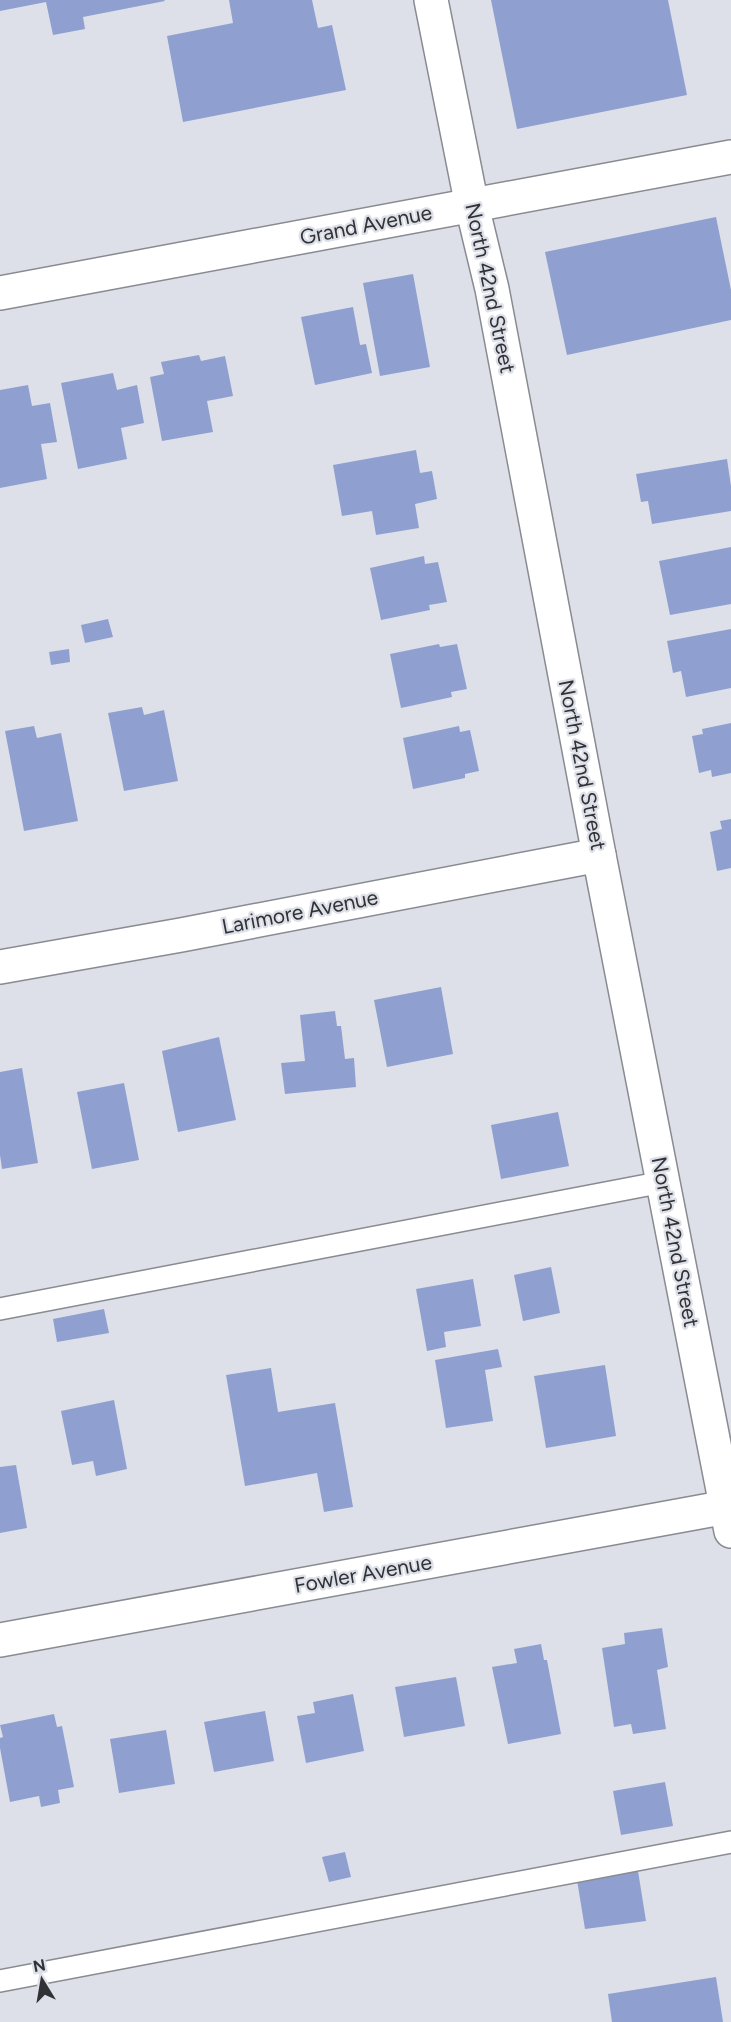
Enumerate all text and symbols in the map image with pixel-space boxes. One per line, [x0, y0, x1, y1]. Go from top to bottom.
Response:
street label: Grand Avenue [298, 199, 434, 250]
street label: North 42nd Street [460, 201, 521, 375]
street label: North 42nd Street [554, 678, 611, 852]
street label: Larimore Avenue [220, 884, 380, 939]
street label: North 42nd Street [647, 1155, 704, 1329]
street label: Fowler Avenue [292, 1549, 434, 1598]
north arrow [12, 1950, 72, 2010]
text: N [31, 1955, 47, 1976]

